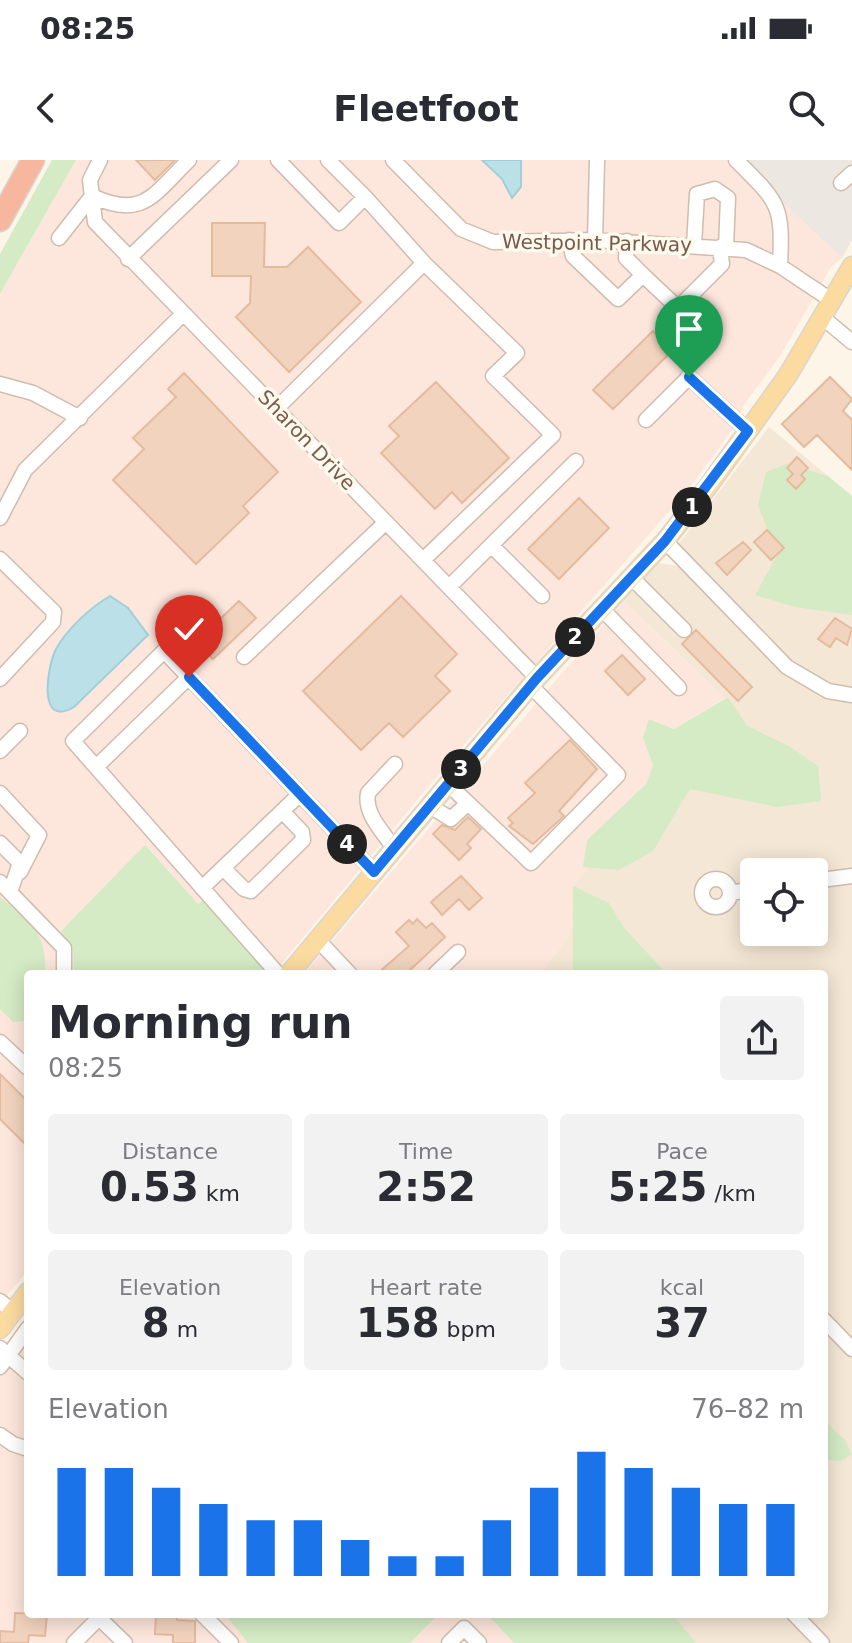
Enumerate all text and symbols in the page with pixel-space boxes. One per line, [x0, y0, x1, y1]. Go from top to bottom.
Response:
text: 08:25 [40, 11, 136, 46]
icon: back [24, 86, 68, 130]
icon: search [784, 86, 828, 130]
text: Fleetfoot [333, 88, 519, 129]
street label: Westpoint Parkway [502, 229, 692, 257]
pin [655, 295, 723, 377]
icon: arrive [667, 307, 711, 351]
street label: Sharon Drive [253, 385, 361, 495]
pin: 1 [672, 487, 712, 527]
text: 1 [684, 494, 700, 519]
pin [155, 595, 223, 677]
icon: check [167, 607, 211, 651]
pin: 2 [555, 617, 595, 657]
text: 2 [567, 624, 583, 649]
pin: 3 [441, 749, 481, 789]
text: 3 [453, 756, 469, 781]
pin: 4 [327, 824, 367, 864]
text: 4 [339, 831, 355, 856]
map controls [740, 858, 828, 946]
button: locate [740, 858, 828, 946]
button: share [720, 996, 804, 1080]
text: Morning run [48, 997, 353, 1048]
text: 08:25 [48, 1053, 123, 1083]
text: Distance [122, 1139, 218, 1164]
text: Time [399, 1139, 453, 1164]
text: Pace [656, 1139, 708, 1164]
text: 0.53 [100, 1164, 199, 1210]
text: 2:52 [376, 1164, 476, 1210]
text: 5:25 [608, 1164, 707, 1210]
text: km [199, 1181, 240, 1206]
text: /km [707, 1181, 756, 1206]
text: Elevation [119, 1275, 221, 1300]
text: Heart rate [370, 1275, 482, 1300]
text: kcal [660, 1275, 704, 1300]
text: 8 [142, 1300, 170, 1346]
text: 158 [356, 1300, 440, 1346]
text: 37 [654, 1300, 710, 1346]
text: m [170, 1317, 198, 1342]
text: bpm [440, 1317, 496, 1342]
text: Elevation [48, 1394, 169, 1424]
text: 76–82 m [691, 1394, 804, 1424]

